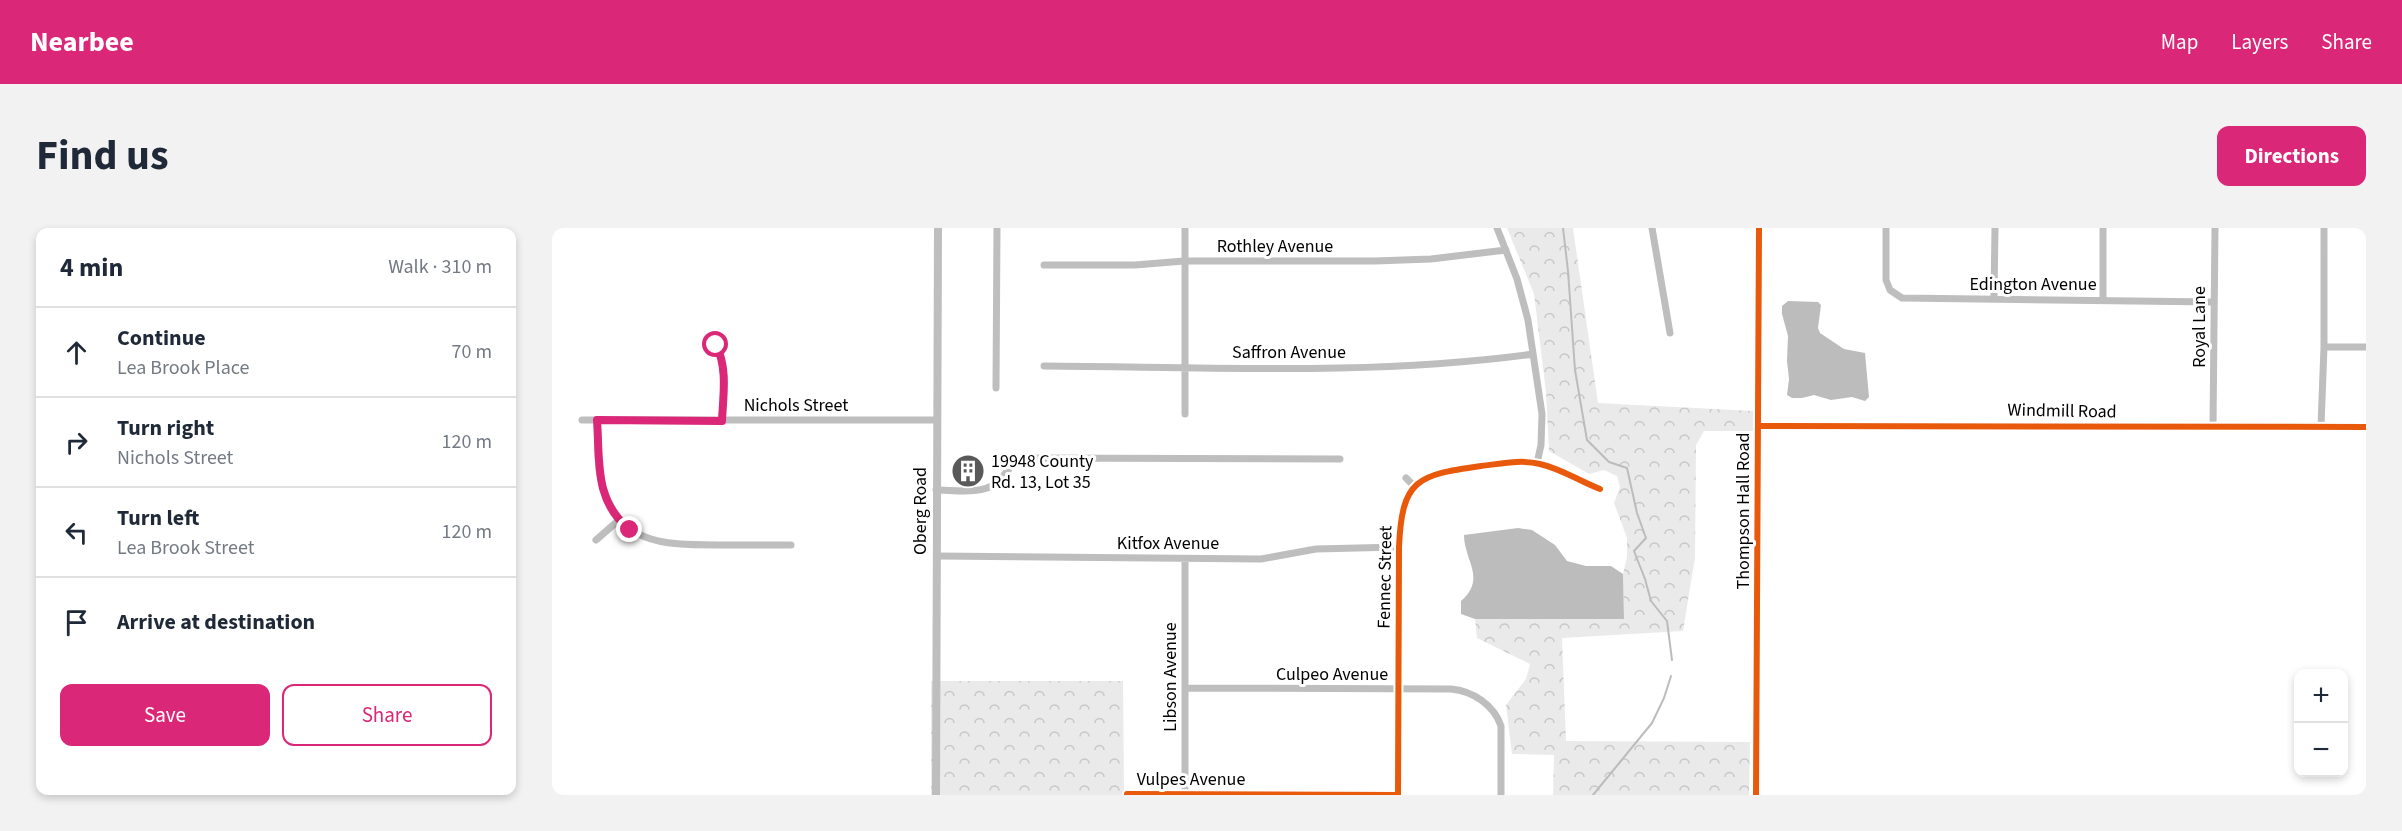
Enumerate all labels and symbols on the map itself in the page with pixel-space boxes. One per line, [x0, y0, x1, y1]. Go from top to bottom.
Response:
street label: Rothley Avenue [1217, 234, 1333, 259]
street label: Edington Avenue [1969, 272, 2097, 297]
street label: Royal Lane [2187, 286, 2212, 368]
route start [702, 331, 728, 357]
street label: Saffron Avenue [1232, 340, 1346, 365]
street label: Nichols Street [744, 393, 848, 418]
street label: Windmill Road [2007, 398, 2117, 424]
street label: Thompson Hall Road [1731, 432, 1756, 590]
place label: 19948 County Rd. 13, Lot 35 [991, 449, 1094, 495]
building icon: 19948 County Rd. 13, Lot 35 [950, 453, 986, 489]
street label: Oberg Road [908, 467, 933, 555]
route end [616, 516, 642, 542]
street label: Fennec Street [1372, 525, 1398, 629]
street label: Kitfox Avenue [1117, 531, 1219, 556]
street label: Libson Avenue [1158, 622, 1183, 732]
street label: Culpeo Avenue [1276, 662, 1388, 687]
street label: Vulpes Avenue [1137, 767, 1245, 792]

